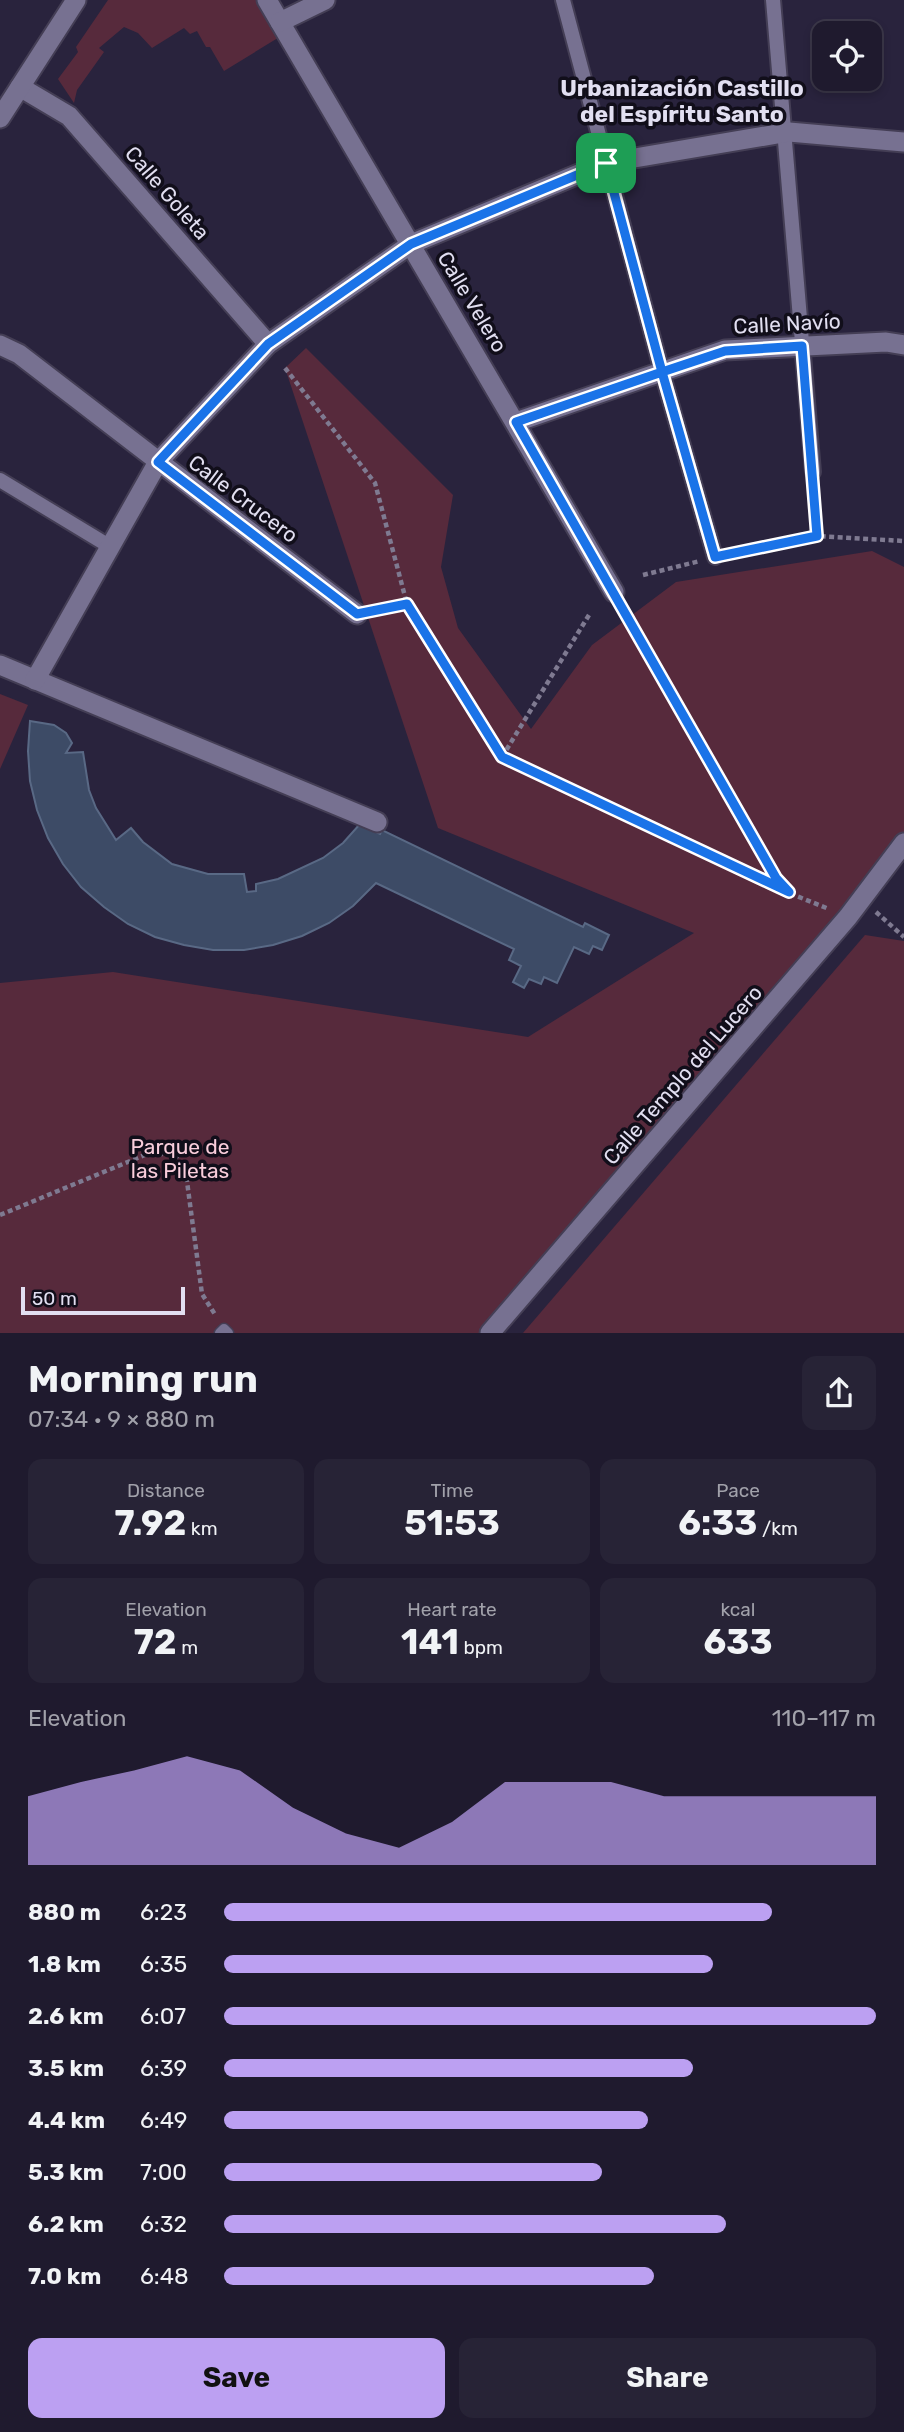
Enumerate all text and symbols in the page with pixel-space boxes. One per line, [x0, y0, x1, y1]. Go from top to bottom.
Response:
map controls [812, 21, 882, 91]
button: locate [812, 21, 882, 91]
district label: Urbanización Castillo del Espíritu Santo [560, 74, 804, 128]
pin [576, 133, 636, 193]
street label: Calle Goleta [120, 141, 215, 245]
icon: arrive [587, 144, 625, 182]
street label: Calle Velero [433, 247, 512, 357]
street label: Calle Navío [733, 308, 841, 339]
street label: Calle Crucero [184, 449, 303, 548]
street label: Calle Templo del Lucero [598, 980, 767, 1169]
park label: Parque de las Piletas [131, 1134, 229, 1183]
scale bar [21, 1284, 186, 1316]
text: 50 m [32, 1287, 77, 1310]
text: Morning run [28, 1356, 258, 1402]
button: share [802, 1356, 876, 1430]
text: 07:34 · 9 × 880 m [28, 1405, 215, 1433]
text: Distance [127, 1479, 205, 1502]
text: Time [430, 1479, 474, 1502]
text: Pace [716, 1479, 760, 1502]
text: 7.92 [114, 1502, 186, 1544]
text: 51:53 [404, 1502, 500, 1544]
text: 6:33 [678, 1502, 757, 1544]
text: km [186, 1517, 218, 1540]
text: /km [757, 1517, 798, 1540]
text: Elevation [125, 1598, 207, 1621]
text: Heart rate [407, 1598, 497, 1621]
text: kcal [721, 1598, 755, 1621]
text: 72 [134, 1621, 177, 1663]
text: 141 [401, 1621, 459, 1663]
text: 633 [704, 1621, 772, 1663]
text: m [177, 1636, 198, 1659]
text: bpm [459, 1636, 503, 1659]
text: Elevation [28, 1704, 127, 1732]
text: 110–117 m [772, 1704, 876, 1732]
text: 880 m [28, 1898, 101, 1926]
text: 6:23 [140, 1898, 187, 1926]
text: 1.8 km [28, 1950, 101, 1978]
text: 6:35 [140, 1950, 187, 1978]
text: 2.6 km [28, 2002, 104, 2030]
text: 6:07 [140, 2002, 186, 2030]
text: 3.5 km [28, 2054, 104, 2082]
text: 6:39 [140, 2054, 187, 2082]
text: 4.4 km [28, 2106, 105, 2134]
text: 6:49 [140, 2106, 188, 2134]
text: 5.3 km [28, 2158, 104, 2186]
text: 7:00 [140, 2158, 187, 2186]
text: 6.2 km [28, 2210, 104, 2238]
text: 6:32 [140, 2210, 187, 2238]
text: 7.0 km [28, 2262, 101, 2290]
text: 6:48 [140, 2262, 189, 2290]
button: Save [28, 2338, 445, 2418]
button: Share [459, 2338, 876, 2418]

